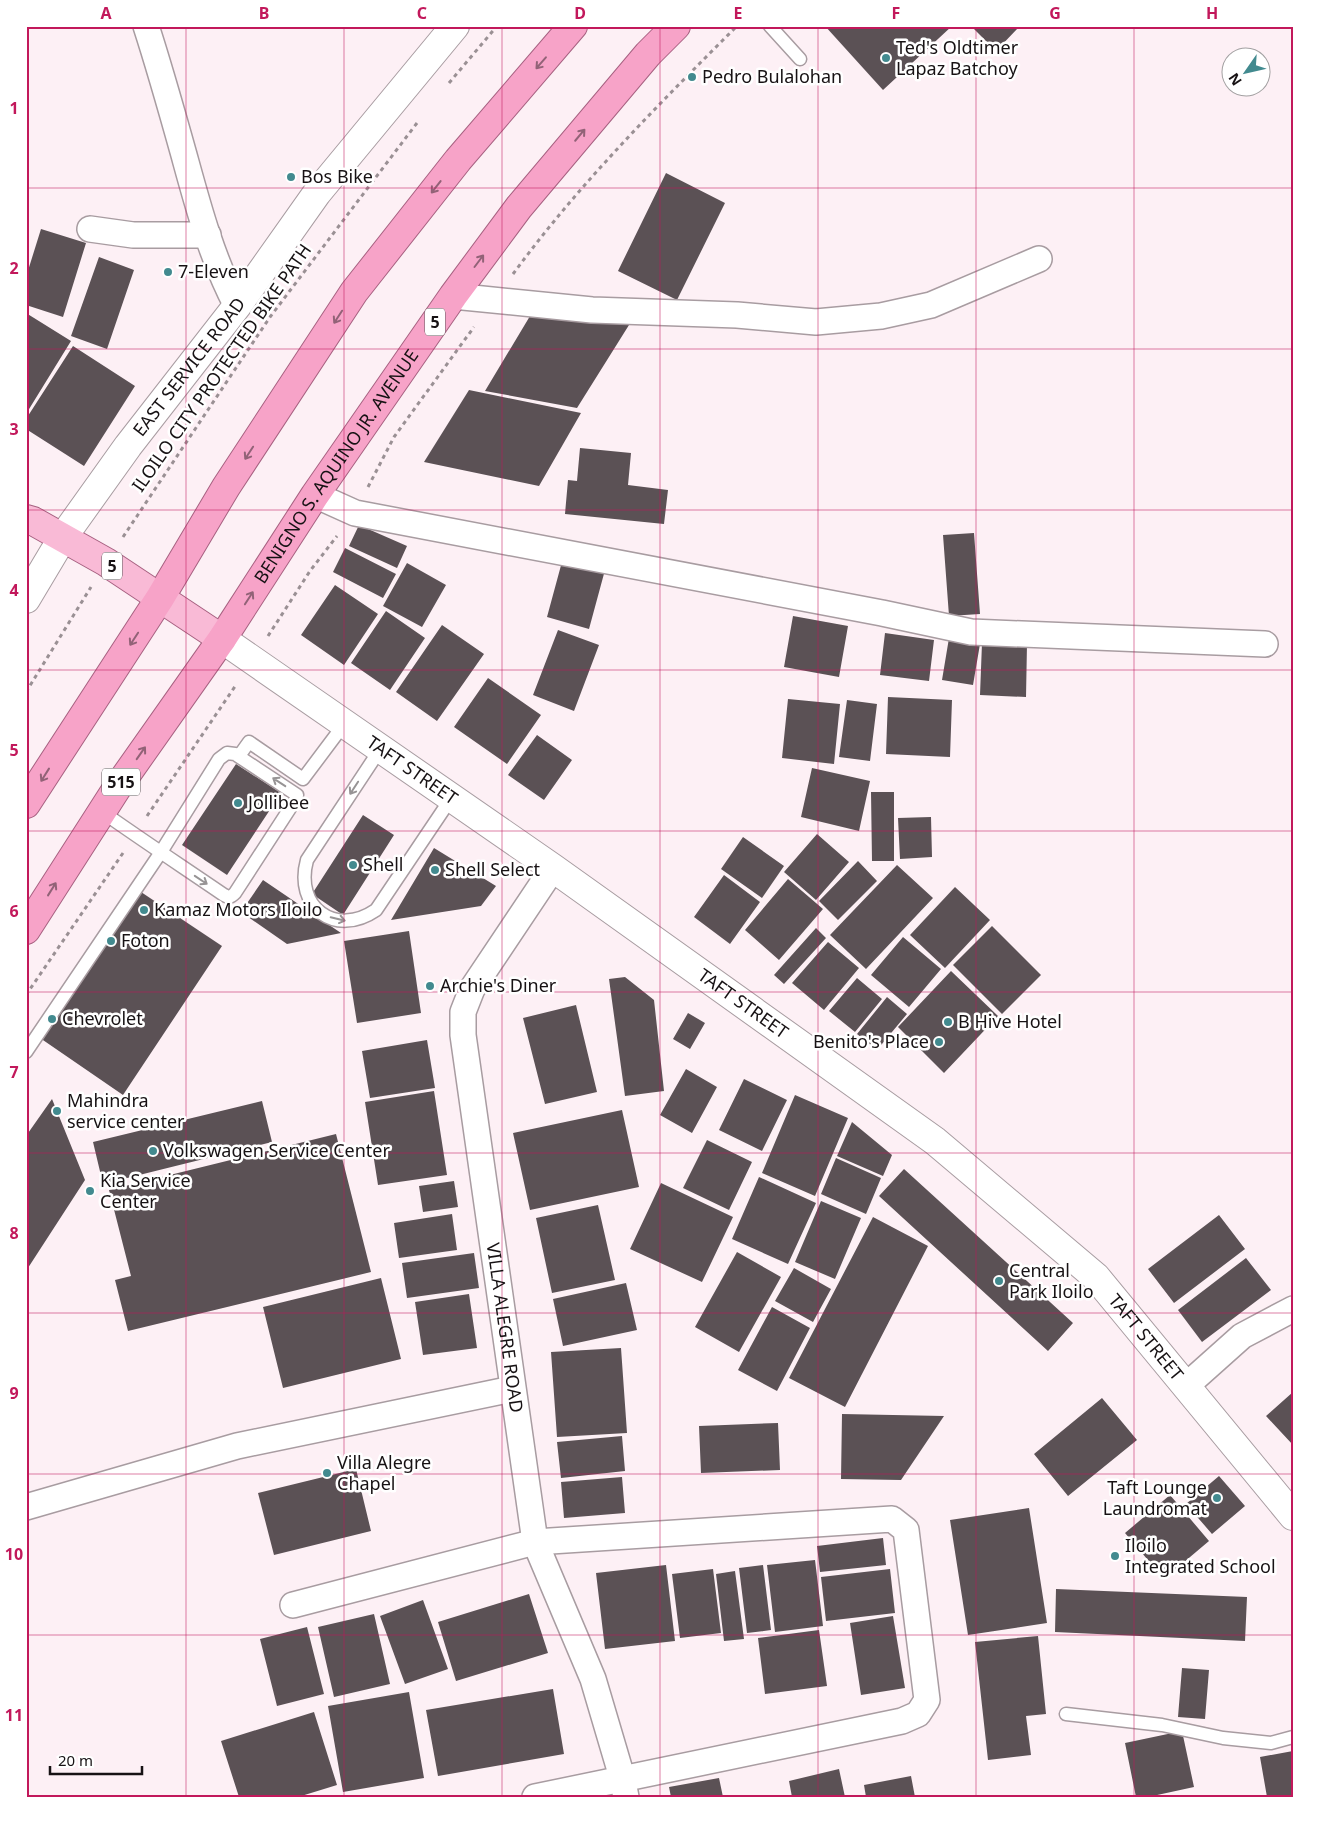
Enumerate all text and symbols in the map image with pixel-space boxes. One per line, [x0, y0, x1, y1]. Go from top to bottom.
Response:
text: A [100, 2, 112, 24]
text: B [259, 2, 269, 24]
text: C [417, 2, 427, 24]
text: D [574, 2, 586, 24]
text: E [734, 2, 743, 24]
text: F [892, 2, 900, 24]
text: G [1049, 2, 1061, 24]
text: H [1206, 2, 1218, 24]
place label: Ted's Oldtimer Lapaz Batchoy [896, 35, 1019, 80]
north arrow [1222, 48, 1272, 98]
marker: Ted's Oldtimer Lapaz Batchoy [880, 52, 892, 64]
one-way arrow [535, 57, 547, 70]
place label: Pedro Bulalohan [702, 64, 842, 88]
text: N [1224, 70, 1246, 90]
marker: Pedro Bulalohan [686, 71, 698, 83]
text: 1 [9, 97, 19, 119]
one-way arrow [575, 128, 586, 141]
place label: Bos Bike [301, 164, 373, 188]
marker: Bos Bike [285, 171, 297, 183]
one-way arrow [431, 181, 442, 194]
street label: ILOILO CITY PROTECTED BIKE PATH [126, 239, 316, 496]
one-way arrow [474, 254, 484, 268]
text: 2 [9, 257, 19, 279]
place label: 7-Eleven [178, 259, 249, 283]
marker: 7-Eleven [162, 266, 174, 278]
street label: EAST SERVICE ROAD [127, 292, 250, 441]
road number: 5 [425, 308, 445, 336]
one-way arrow [333, 309, 343, 323]
street label: BENIGNO S. AQUINO JR. AVENUE [248, 344, 423, 588]
text: 3 [9, 418, 19, 440]
one-way arrow [244, 445, 254, 459]
road number: 5 [102, 552, 122, 580]
text: 4 [9, 579, 19, 601]
one-way arrow [244, 591, 254, 605]
one-way arrow [129, 631, 139, 645]
street label: TAFT STREET [362, 730, 463, 809]
text: 5 [9, 739, 19, 761]
one-way arrow [136, 746, 146, 760]
one-way arrow [39, 767, 49, 781]
road number: 515 [102, 769, 140, 796]
one-way arrow [272, 777, 286, 787]
one-way arrow [349, 781, 359, 795]
place label: Jollibee [246, 790, 309, 814]
marker: Jollibee [232, 797, 244, 809]
place label: Shell [363, 852, 403, 876]
place label: Shell Select [445, 857, 541, 881]
marker: Shell [347, 859, 359, 871]
marker: Shell Select [429, 864, 441, 876]
one-way arrow [194, 875, 208, 885]
one-way arrow [47, 882, 58, 896]
place label: Kamaz Motors Iloilo [154, 897, 322, 921]
text: 6 [9, 900, 19, 922]
marker: Kamaz Motors Iloilo [138, 904, 150, 916]
one-way arrow [329, 915, 345, 924]
place label: Foton [121, 928, 170, 952]
marker: Foton [105, 935, 117, 947]
street label: TAFT STREET [694, 963, 793, 1043]
place label: Archie's Diner [440, 973, 557, 997]
marker: Archie's Diner [424, 980, 436, 992]
place label: Chevrolet [62, 1006, 143, 1030]
place label: B Hive Hotel [958, 1009, 1062, 1033]
marker: Chevrolet [46, 1013, 58, 1025]
marker: B Hive Hotel [942, 1016, 954, 1028]
place label: Benito's Place [813, 1029, 929, 1053]
marker: Benito's Place [933, 1036, 945, 1048]
text: 7 [9, 1061, 19, 1083]
place label: Mahindra service center [67, 1088, 185, 1133]
marker: Mahindra service center [51, 1105, 63, 1117]
place label: Volkswagen Service Center [163, 1138, 391, 1162]
marker: Volkswagen Service Center [147, 1145, 159, 1157]
place label: Kia Service Center [100, 1168, 191, 1213]
marker: Kia Service Center [84, 1185, 96, 1197]
text: 8 [9, 1222, 19, 1244]
street label: VILLA ALEGRE ROAD [482, 1241, 530, 1414]
place label: Central Park Iloilo [1009, 1258, 1094, 1303]
marker: Central Park Iloilo [993, 1275, 1005, 1287]
street label: TAFT STREET [1104, 1288, 1189, 1385]
text: 9 [9, 1382, 19, 1404]
place label: Villa Alegre Chapel [337, 1450, 431, 1495]
marker: Villa Alegre Chapel [321, 1467, 333, 1479]
place label: Taft Lounge Laundromat [1103, 1475, 1207, 1520]
marker: Taft Lounge Laundromat [1211, 1492, 1223, 1504]
place label: Iloilo Integrated School [1125, 1533, 1276, 1578]
text: 10 [5, 1543, 23, 1565]
marker: Iloilo Integrated School [1109, 1550, 1121, 1562]
text: 11 [5, 1704, 23, 1726]
scale bar [50, 1743, 142, 1775]
text: 20 m [58, 1750, 93, 1770]

